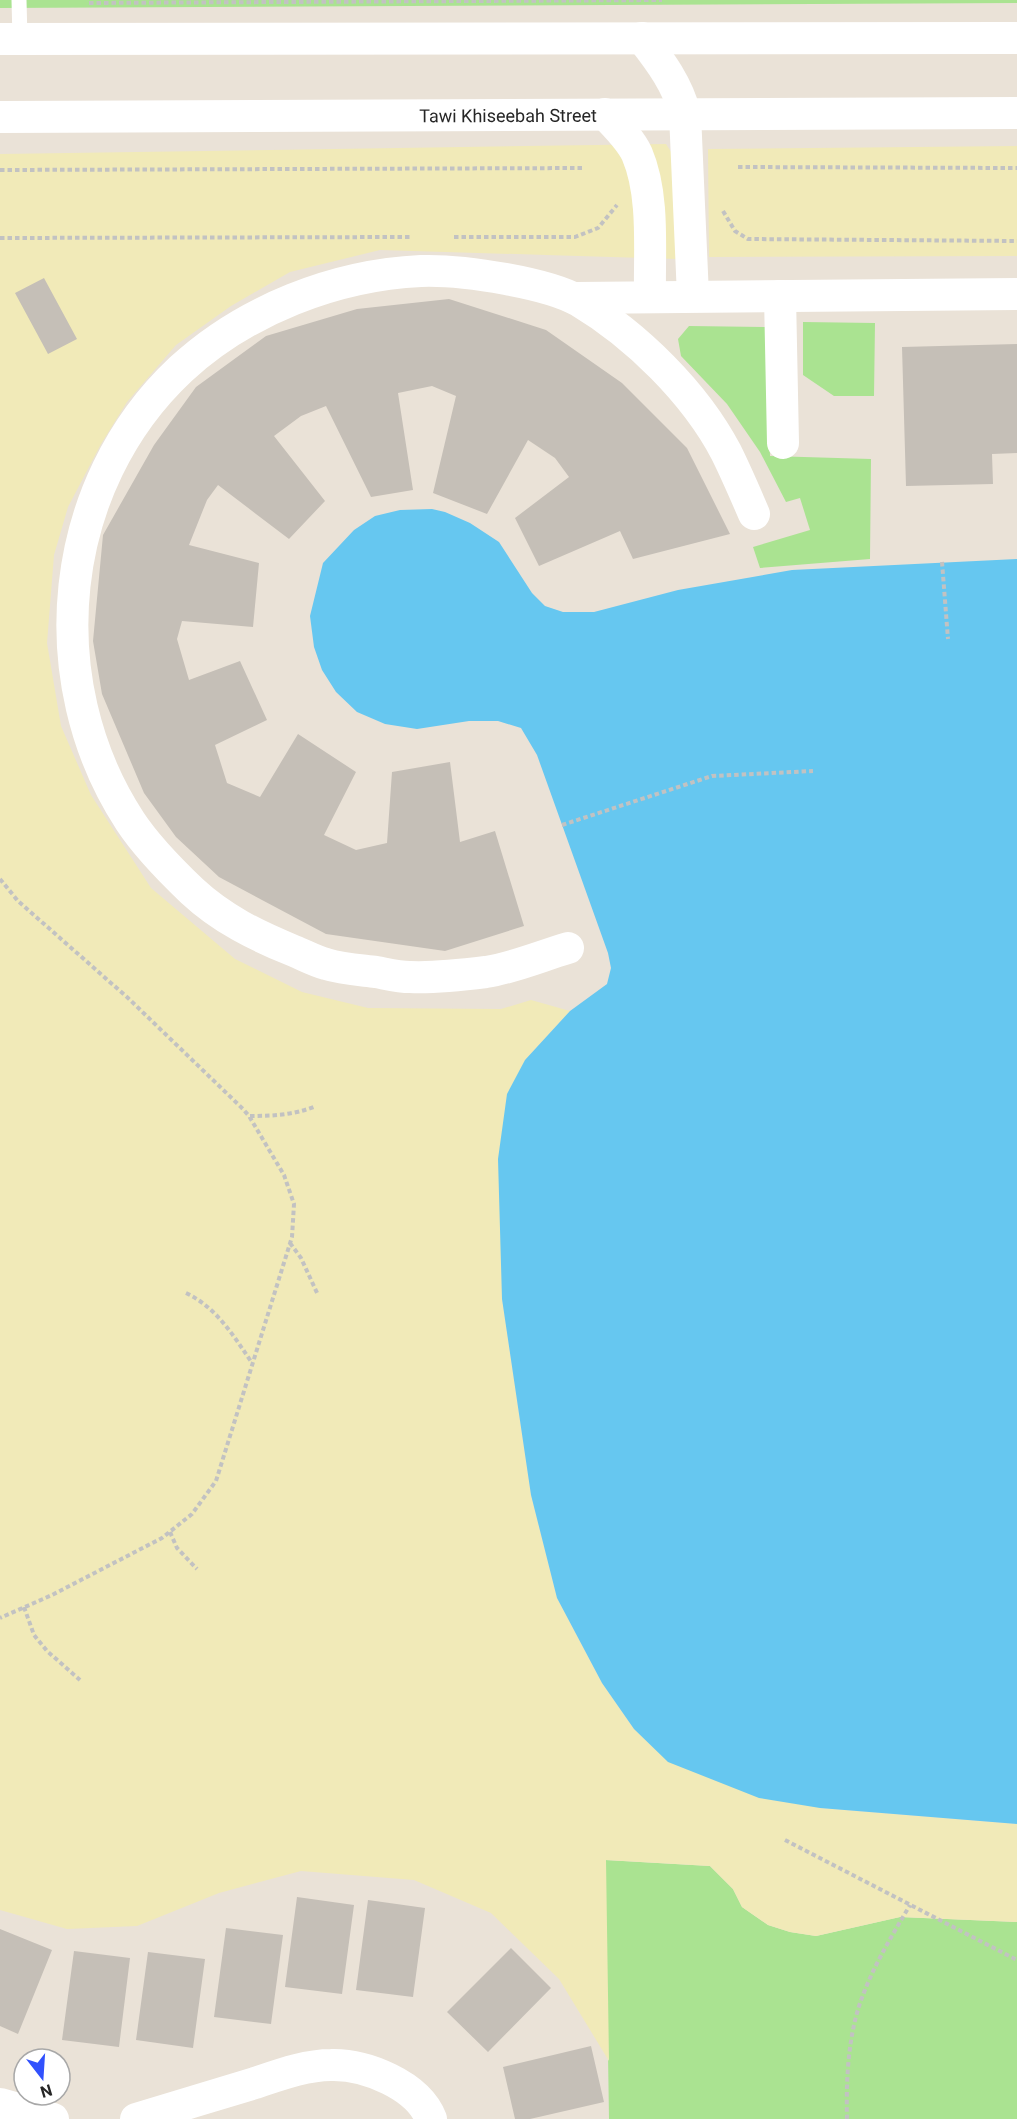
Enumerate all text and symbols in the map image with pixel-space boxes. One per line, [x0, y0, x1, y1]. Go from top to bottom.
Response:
street label: Tawi Khiseebah Street [419, 104, 597, 126]
north arrow [12, 2047, 72, 2107]
text: N [38, 2080, 54, 2102]

